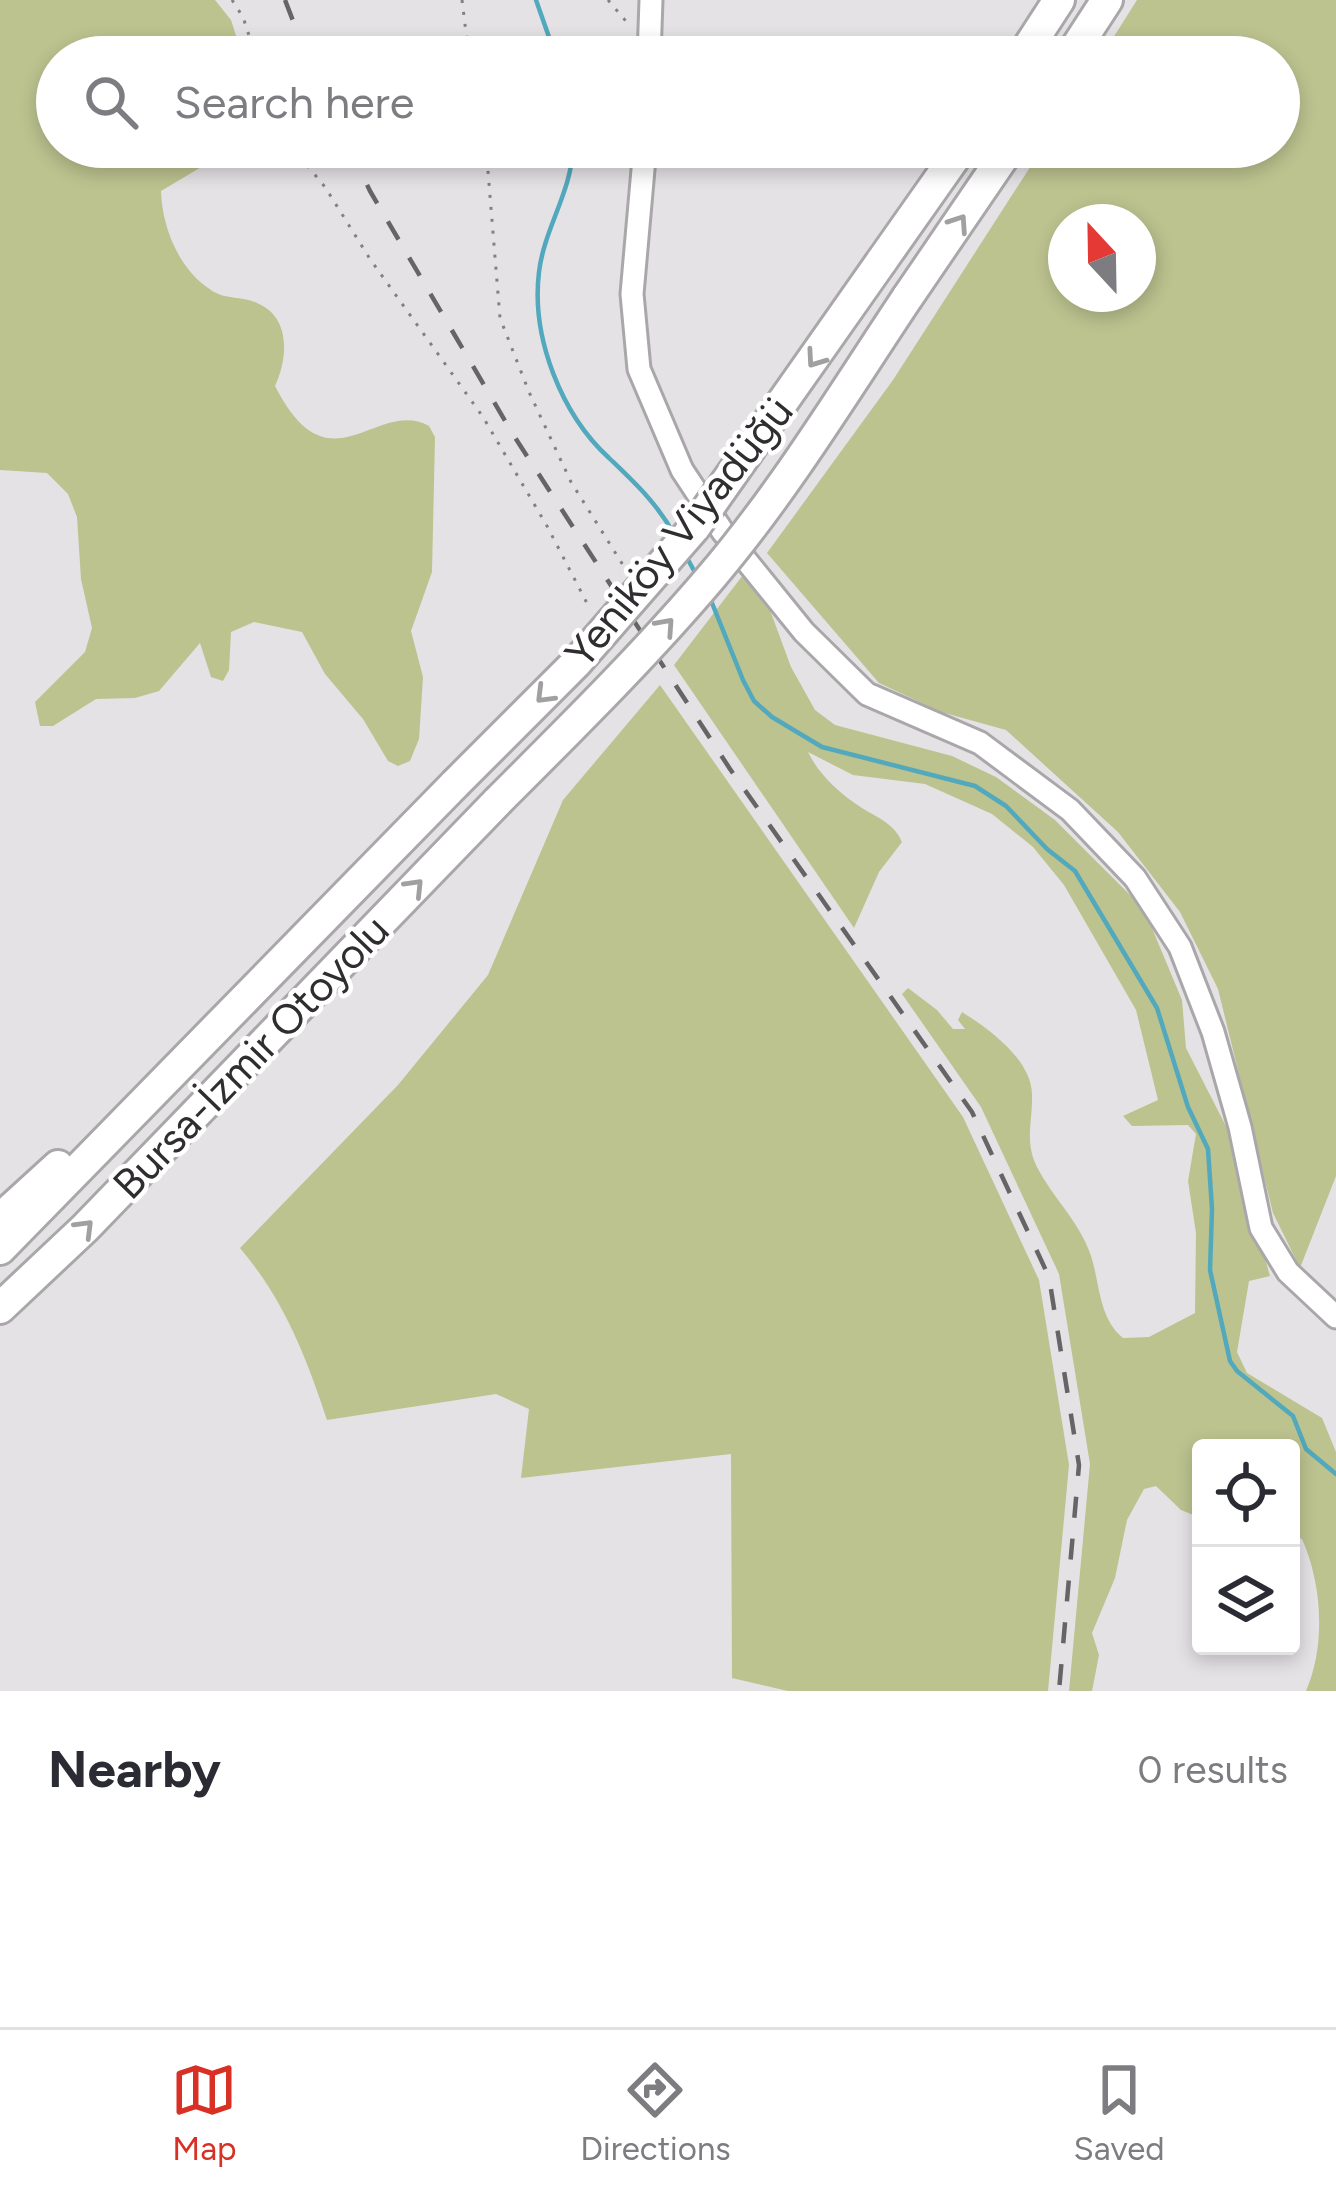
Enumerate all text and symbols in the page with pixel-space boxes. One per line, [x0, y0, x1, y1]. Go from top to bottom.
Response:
search box [36, 36, 1300, 168]
icon: search [78, 69, 144, 135]
text: Search here [174, 75, 414, 129]
north arrow [1048, 204, 1156, 312]
one-way arrow [945, 214, 967, 236]
one-way arrow [807, 345, 829, 367]
street label: Yeniköy Viyadüğü [554, 386, 804, 678]
one-way arrow [652, 619, 673, 640]
one-way arrow [537, 681, 559, 703]
one-way arrow [400, 880, 422, 901]
street label: Bursa-İzmir Otoyolu [103, 905, 399, 1209]
one-way arrow [71, 1220, 93, 1242]
map controls [1192, 1439, 1300, 1655]
button: locate [1192, 1439, 1300, 1547]
button: layers [1192, 1547, 1300, 1655]
text: Nearby [48, 1739, 221, 1800]
text: 0 results [1137, 1746, 1288, 1793]
tab: Map [171, 2057, 237, 2168]
tab: Directions [580, 2057, 731, 2168]
tab: Saved [1074, 2057, 1165, 2168]

